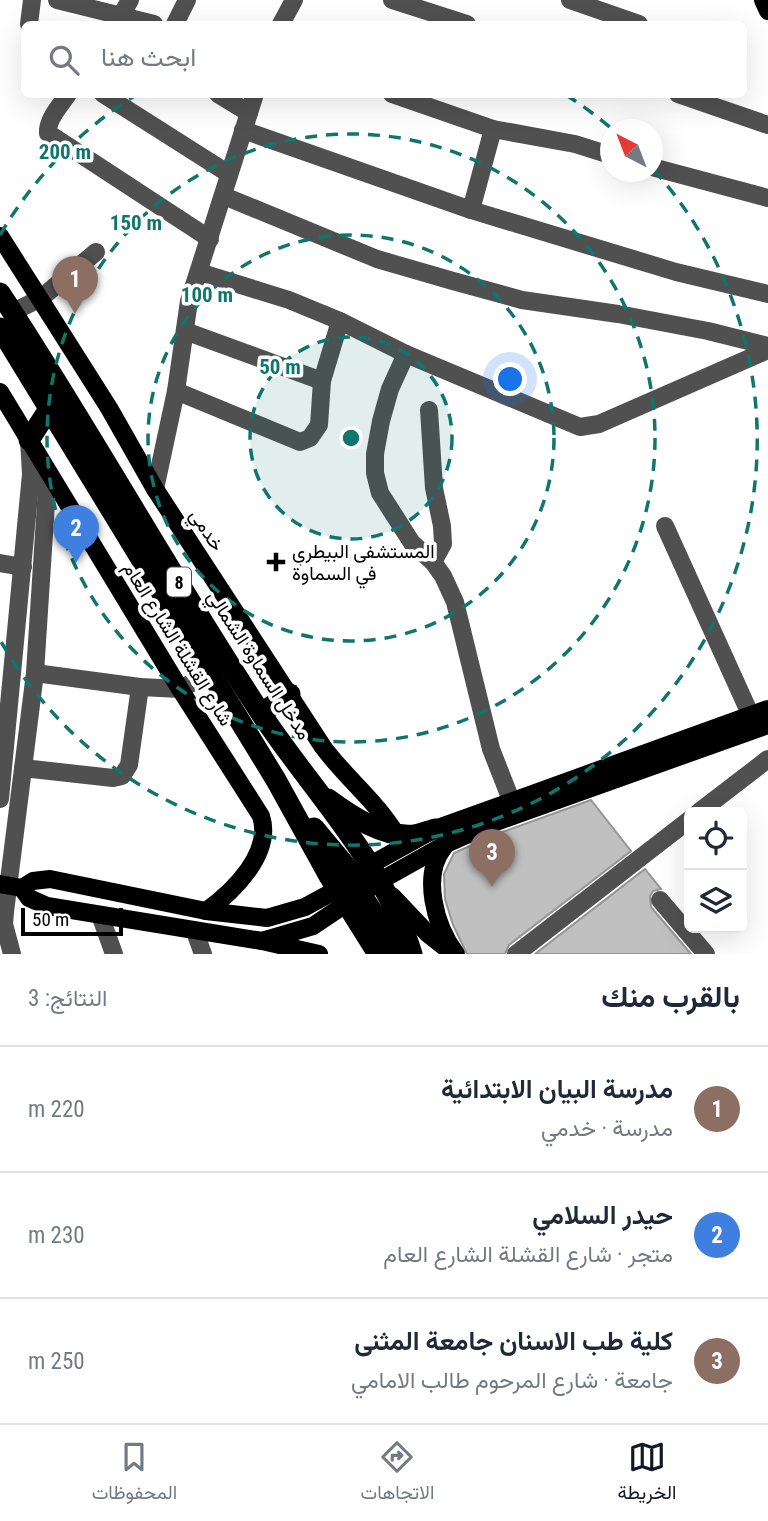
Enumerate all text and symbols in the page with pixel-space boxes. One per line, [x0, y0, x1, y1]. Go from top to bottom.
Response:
search box [21, 21, 747, 98]
icon: search [45, 41, 83, 79]
text: ابحث هنا [101, 42, 196, 72]
north arrow [600, 119, 663, 182]
text: 200 m [39, 140, 91, 164]
text: 150 m [110, 211, 162, 235]
pin: 1 [52, 256, 98, 314]
text: 100 m [181, 283, 233, 307]
text: 50 m [259, 355, 301, 379]
your location [493, 362, 527, 396]
centre of rings [339, 426, 363, 450]
pin: 2 [53, 505, 99, 563]
street label: خدمي [182, 505, 229, 558]
place label: المستشفى البيطري في السماوة [292, 540, 435, 589]
marker: المستشفى البيطري في السماوة [266, 552, 286, 572]
street label: شارع القشلة الشارع العام [117, 558, 238, 731]
road number: 8 [167, 568, 191, 596]
street label: مدخل السماوة الشمالي [199, 586, 316, 746]
map controls [684, 807, 747, 933]
button: locate [684, 807, 747, 870]
pin: 3 [469, 829, 515, 887]
button: layers [684, 870, 747, 933]
scale bar [21, 905, 122, 937]
text: 50 m [32, 908, 69, 931]
text: بالقرب منك [601, 979, 740, 1014]
text: النتائج: 3 [28, 985, 107, 1012]
text: مدرسة البيان الابتدائية [441, 1074, 673, 1104]
text: 220 m [28, 1096, 85, 1123]
text: 1 [711, 1096, 723, 1123]
text: مدرسة · خدمي [541, 1115, 673, 1142]
text: حيدر السلامي [532, 1200, 673, 1230]
text: 230 m [28, 1222, 85, 1249]
text: 2 [711, 1222, 723, 1249]
text: متجر · شارع القشلة الشارع العام [383, 1241, 673, 1268]
text: كلية طب الاسنان جامعة المثنى [354, 1326, 673, 1356]
text: 250 m [28, 1348, 85, 1375]
text: 3 [711, 1348, 723, 1375]
text: جامعة · شارع المرحوم طالب الامامي [351, 1367, 673, 1394]
tab: المحفوظات [92, 1438, 177, 1509]
tab: الاتجاهات [361, 1438, 434, 1509]
tab: الخريطة [618, 1438, 676, 1509]

